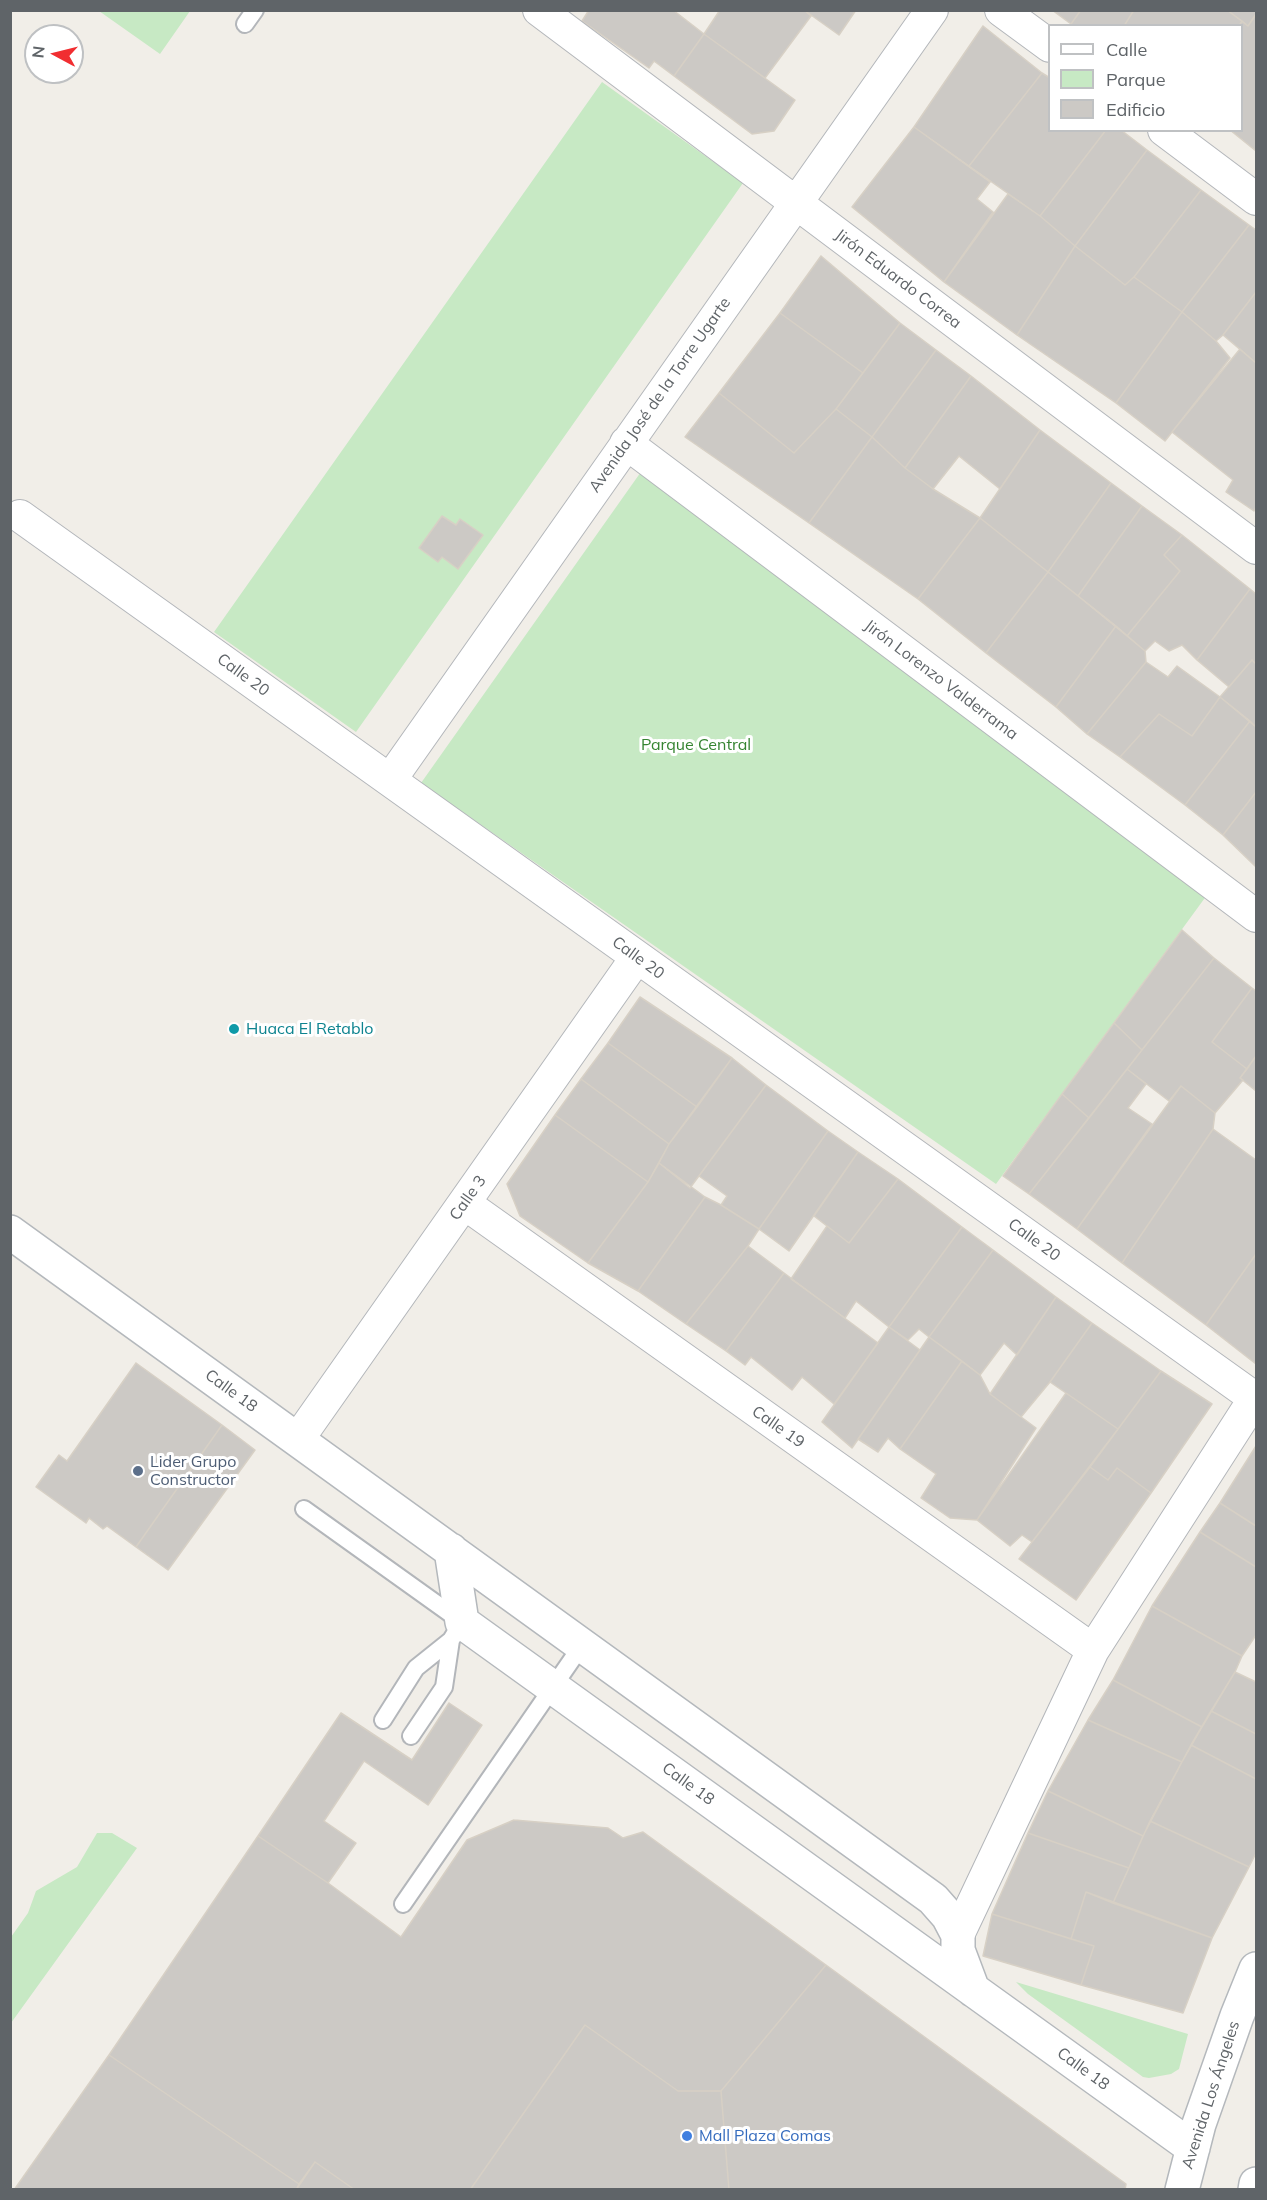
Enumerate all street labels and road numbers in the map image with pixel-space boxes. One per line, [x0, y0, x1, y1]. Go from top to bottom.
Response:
street label: Jirón Eduardo Correa [831, 225, 965, 333]
street label: Avenida José de la Torre Ugarte [585, 294, 735, 496]
street label: Jirón Lorenzo Valderrama [860, 616, 1022, 744]
street label: Calle 20 [213, 650, 273, 700]
street label: Calle 20 [608, 933, 668, 983]
street label: Calle 3 [446, 1172, 490, 1224]
street label: Calle 20 [1004, 1215, 1064, 1265]
street label: Calle 18 [201, 1366, 261, 1416]
street label: Calle 19 [748, 1402, 808, 1452]
street label: Calle 18 [658, 1759, 718, 1809]
street label: Avenida Los Ángeles [1178, 2018, 1244, 2172]
street label: Calle 18 [1053, 2044, 1113, 2094]

